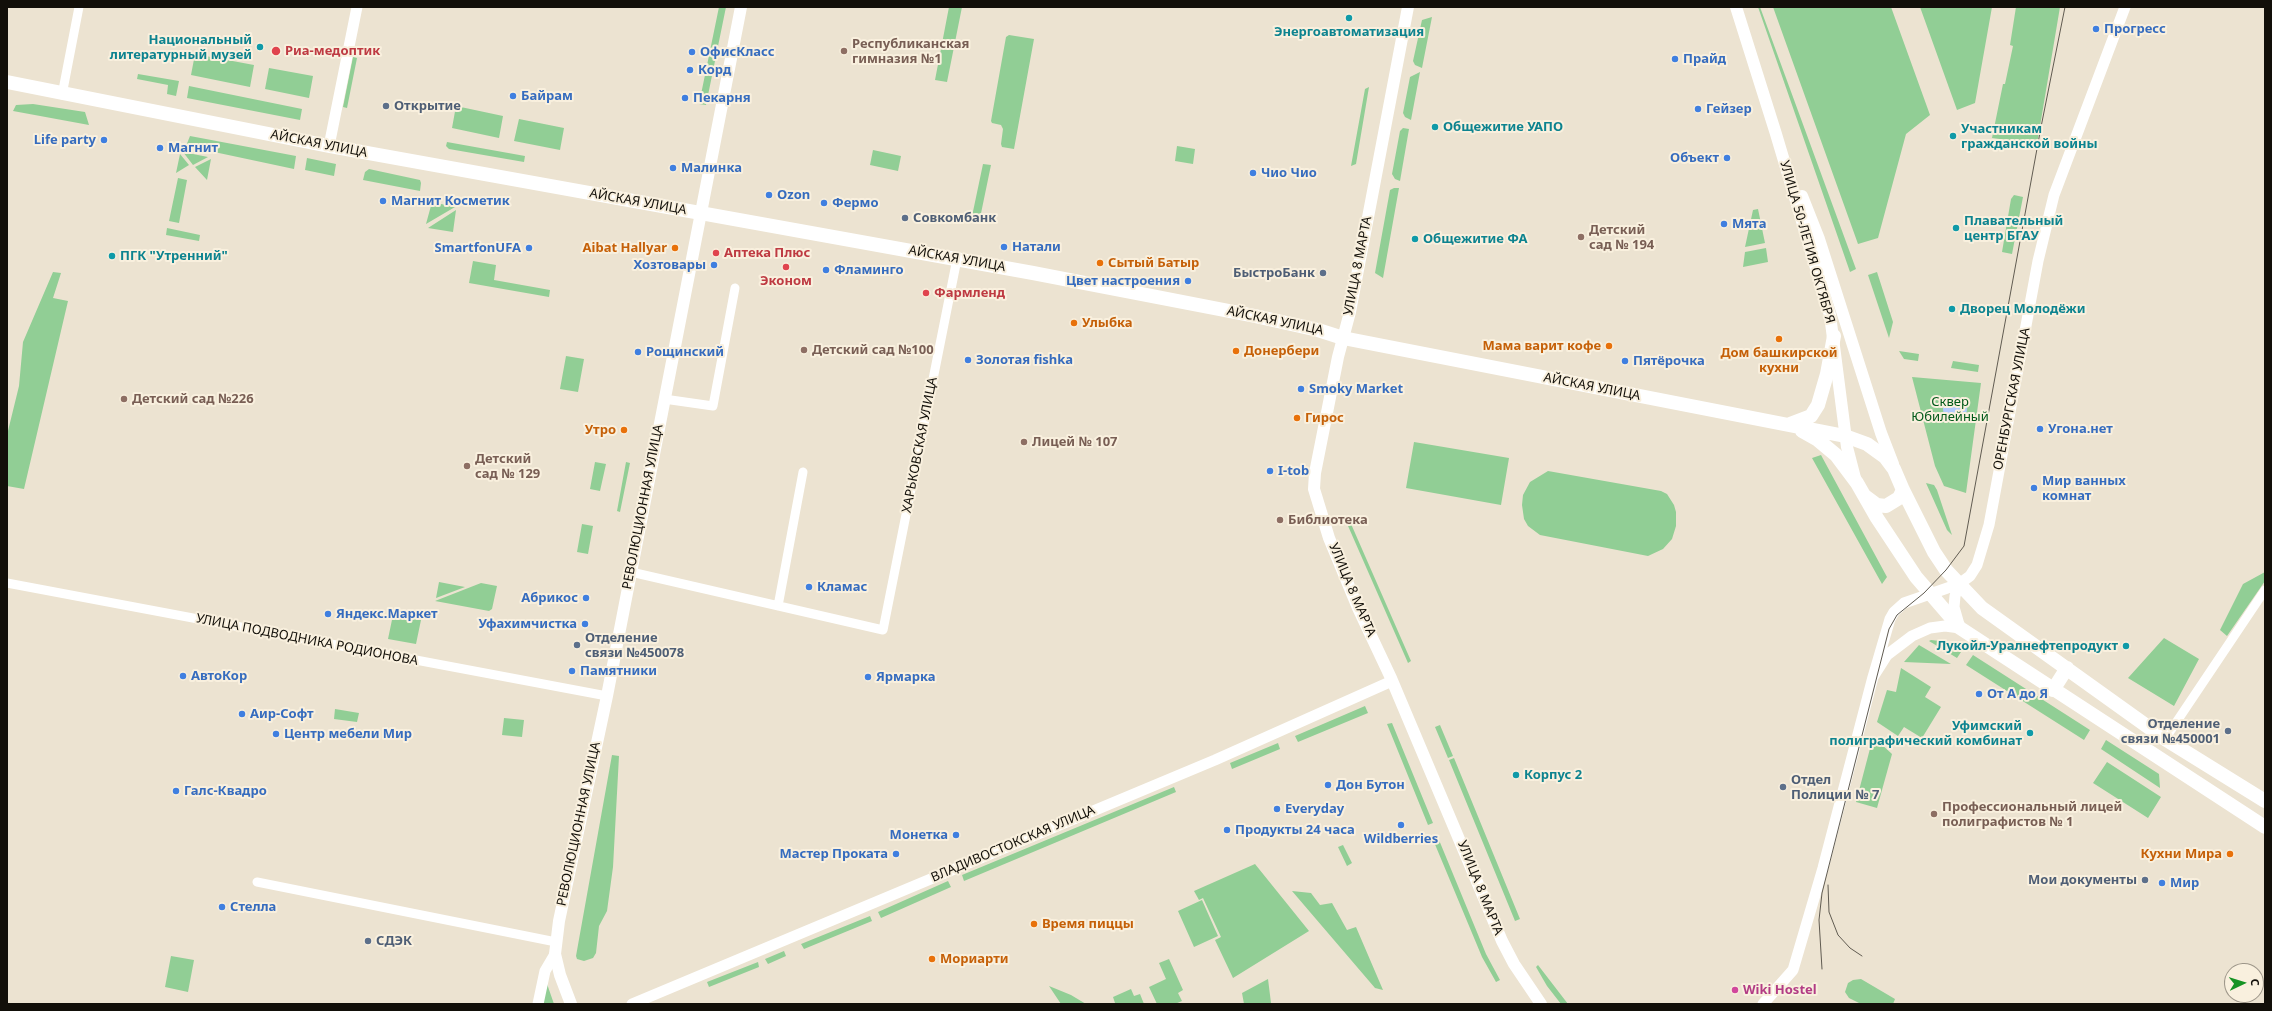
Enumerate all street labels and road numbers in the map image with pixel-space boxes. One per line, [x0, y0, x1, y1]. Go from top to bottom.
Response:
street label: АЙСКАЯ УЛИЦА [269, 127, 369, 161]
street label: УЛИЦА 50-ЛЕТИЯ ОКТЯБРЯ [1776, 159, 1838, 325]
street label: АЙСКАЯ УЛИЦА [588, 186, 688, 218]
street label: УЛИЦА 8 МАРТА [1341, 215, 1375, 317]
street label: АЙСКАЯ УЛИЦА [907, 243, 1007, 275]
street label: АЙСКАЯ УЛИЦА [1225, 303, 1325, 339]
street label: ОРЕНБУРГСКАЯ УЛИЦА [1991, 326, 2033, 472]
street label: АЙСКАЯ УЛИЦА [1542, 370, 1642, 404]
street label: ХАРЬКОВСКАЯ УЛИЦА [899, 376, 941, 514]
street label: РЕВОЛЮЦИОННАЯ УЛИЦА [619, 423, 667, 591]
street label: УЛИЦА 8 МАРТА [1325, 541, 1379, 639]
street label: УЛИЦА ПОДВОДНИКА РОДИОНОВА [195, 611, 419, 669]
street label: РЕВОЛЮЦИОННАЯ УЛИЦА [554, 740, 604, 908]
street label: ВЛАДИВОСТОКСКАЯ УЛИЦА [929, 802, 1097, 886]
street label: УЛИЦА 8 МАРТА [1454, 839, 1506, 937]

